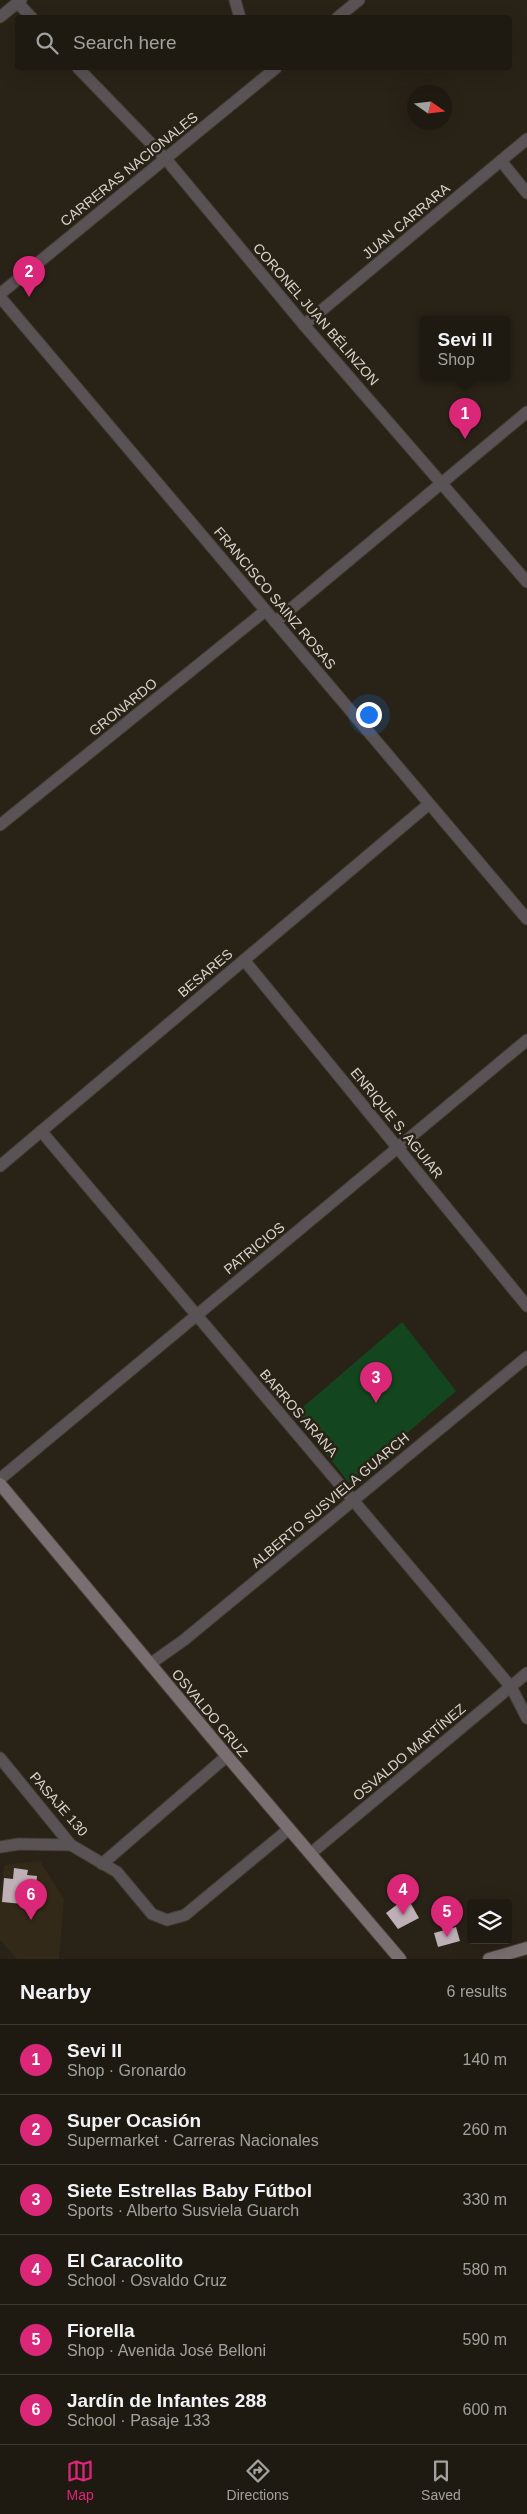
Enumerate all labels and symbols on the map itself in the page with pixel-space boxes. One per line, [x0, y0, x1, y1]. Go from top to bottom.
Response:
north arrow [407, 85, 452, 130]
street label: CARRERAS NACIONALES [57, 109, 201, 229]
street label: JUAN CARRARA [359, 179, 453, 262]
street label: CORONEL JUAN BÉLINZON [250, 240, 382, 388]
pin: 2 [13, 256, 45, 297]
pin: 1 [449, 398, 481, 439]
street label: FRANCISCO SAINZ ROSAS [211, 524, 339, 672]
street label: GRONARDO [86, 675, 160, 739]
your location [356, 702, 382, 728]
street label: BESARES [175, 946, 235, 1000]
street label: ENRIQUE S. AGUIAR [347, 1064, 447, 1182]
street label: PATRICIOS [220, 1219, 288, 1277]
pin: 3 [360, 1362, 392, 1403]
street label: BARROS ARANA [257, 1366, 342, 1460]
street label: ALBERTO SUSVIELA GUARCH [248, 1429, 412, 1571]
street label: OSVALDO CRUZ [169, 1666, 252, 1760]
street label: OSVALDO MARTÍNEZ [350, 1700, 469, 1804]
street label: PASAJE 130 [27, 1769, 91, 1840]
pin: 4 [387, 1874, 419, 1915]
pin: 6 [15, 1879, 47, 1920]
pin: 5 [431, 1896, 463, 1937]

